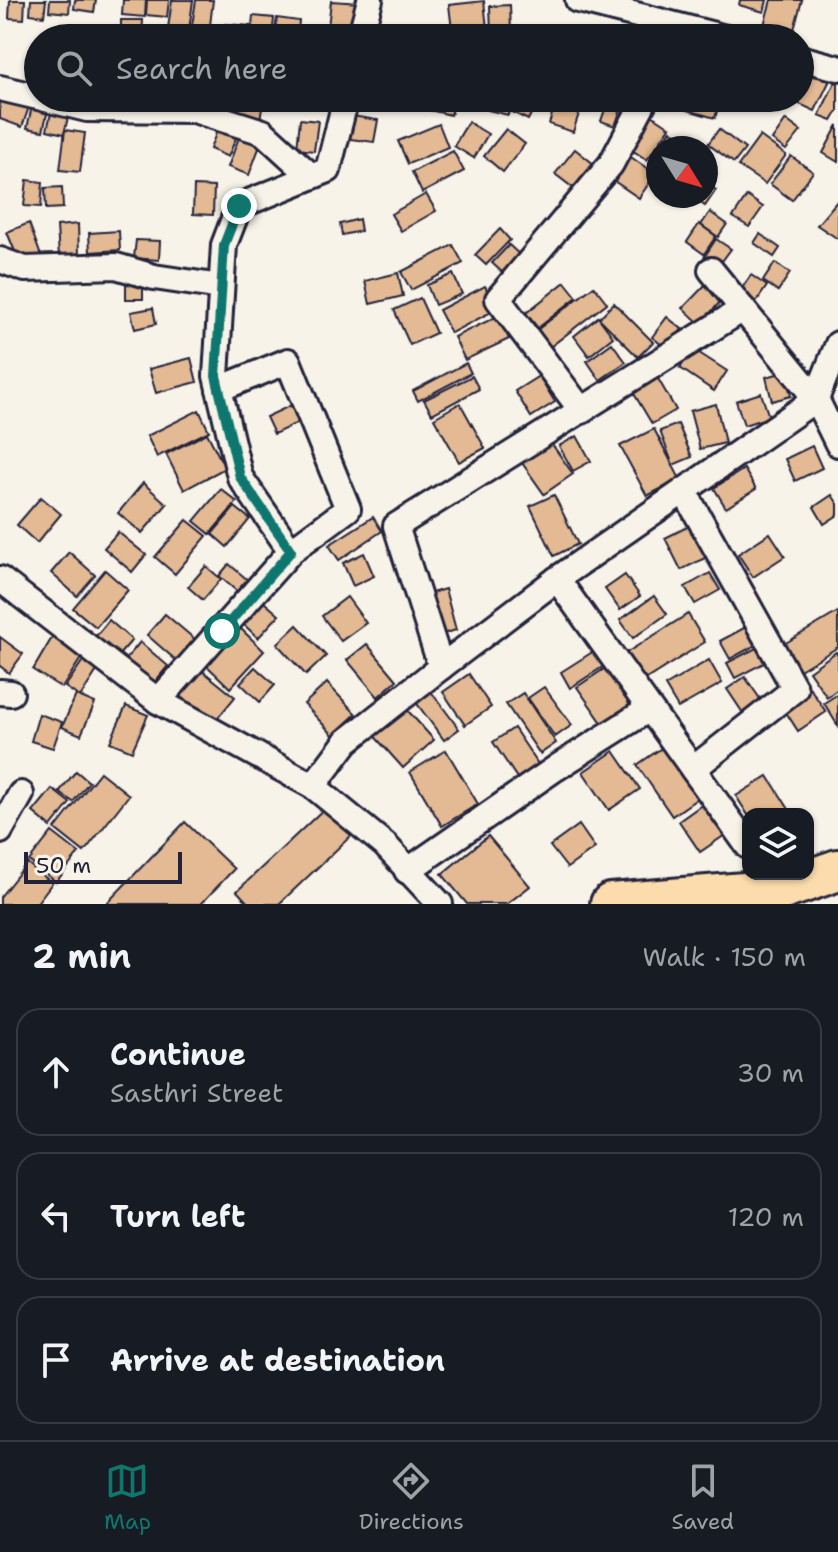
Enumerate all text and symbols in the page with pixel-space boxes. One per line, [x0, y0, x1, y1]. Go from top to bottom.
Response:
search box [24, 24, 814, 112]
icon: search [52, 46, 96, 90]
text: Search here [116, 48, 287, 89]
north arrow [646, 136, 718, 208]
route end [221, 188, 257, 224]
route start [204, 613, 240, 649]
map controls [742, 808, 814, 880]
button: layers [742, 808, 814, 880]
scale bar [24, 848, 182, 884]
text: 50 m [36, 851, 91, 880]
text: 2 min [32, 933, 131, 979]
text: Walk · 150 m [643, 939, 806, 974]
text: Continue [110, 1034, 246, 1075]
icon: ahead [34, 1050, 78, 1094]
text: 30 m [737, 1055, 804, 1090]
text: Sasthri Street [110, 1075, 283, 1110]
icon: left [34, 1194, 78, 1238]
text: Turn left [110, 1196, 245, 1237]
text: 120 m [728, 1199, 804, 1234]
icon: arrive [34, 1338, 78, 1382]
text: Arrive at destination [110, 1340, 445, 1381]
tab: Map [104, 1459, 151, 1536]
tab: Directions [359, 1459, 464, 1536]
tab: Saved [672, 1459, 734, 1536]

